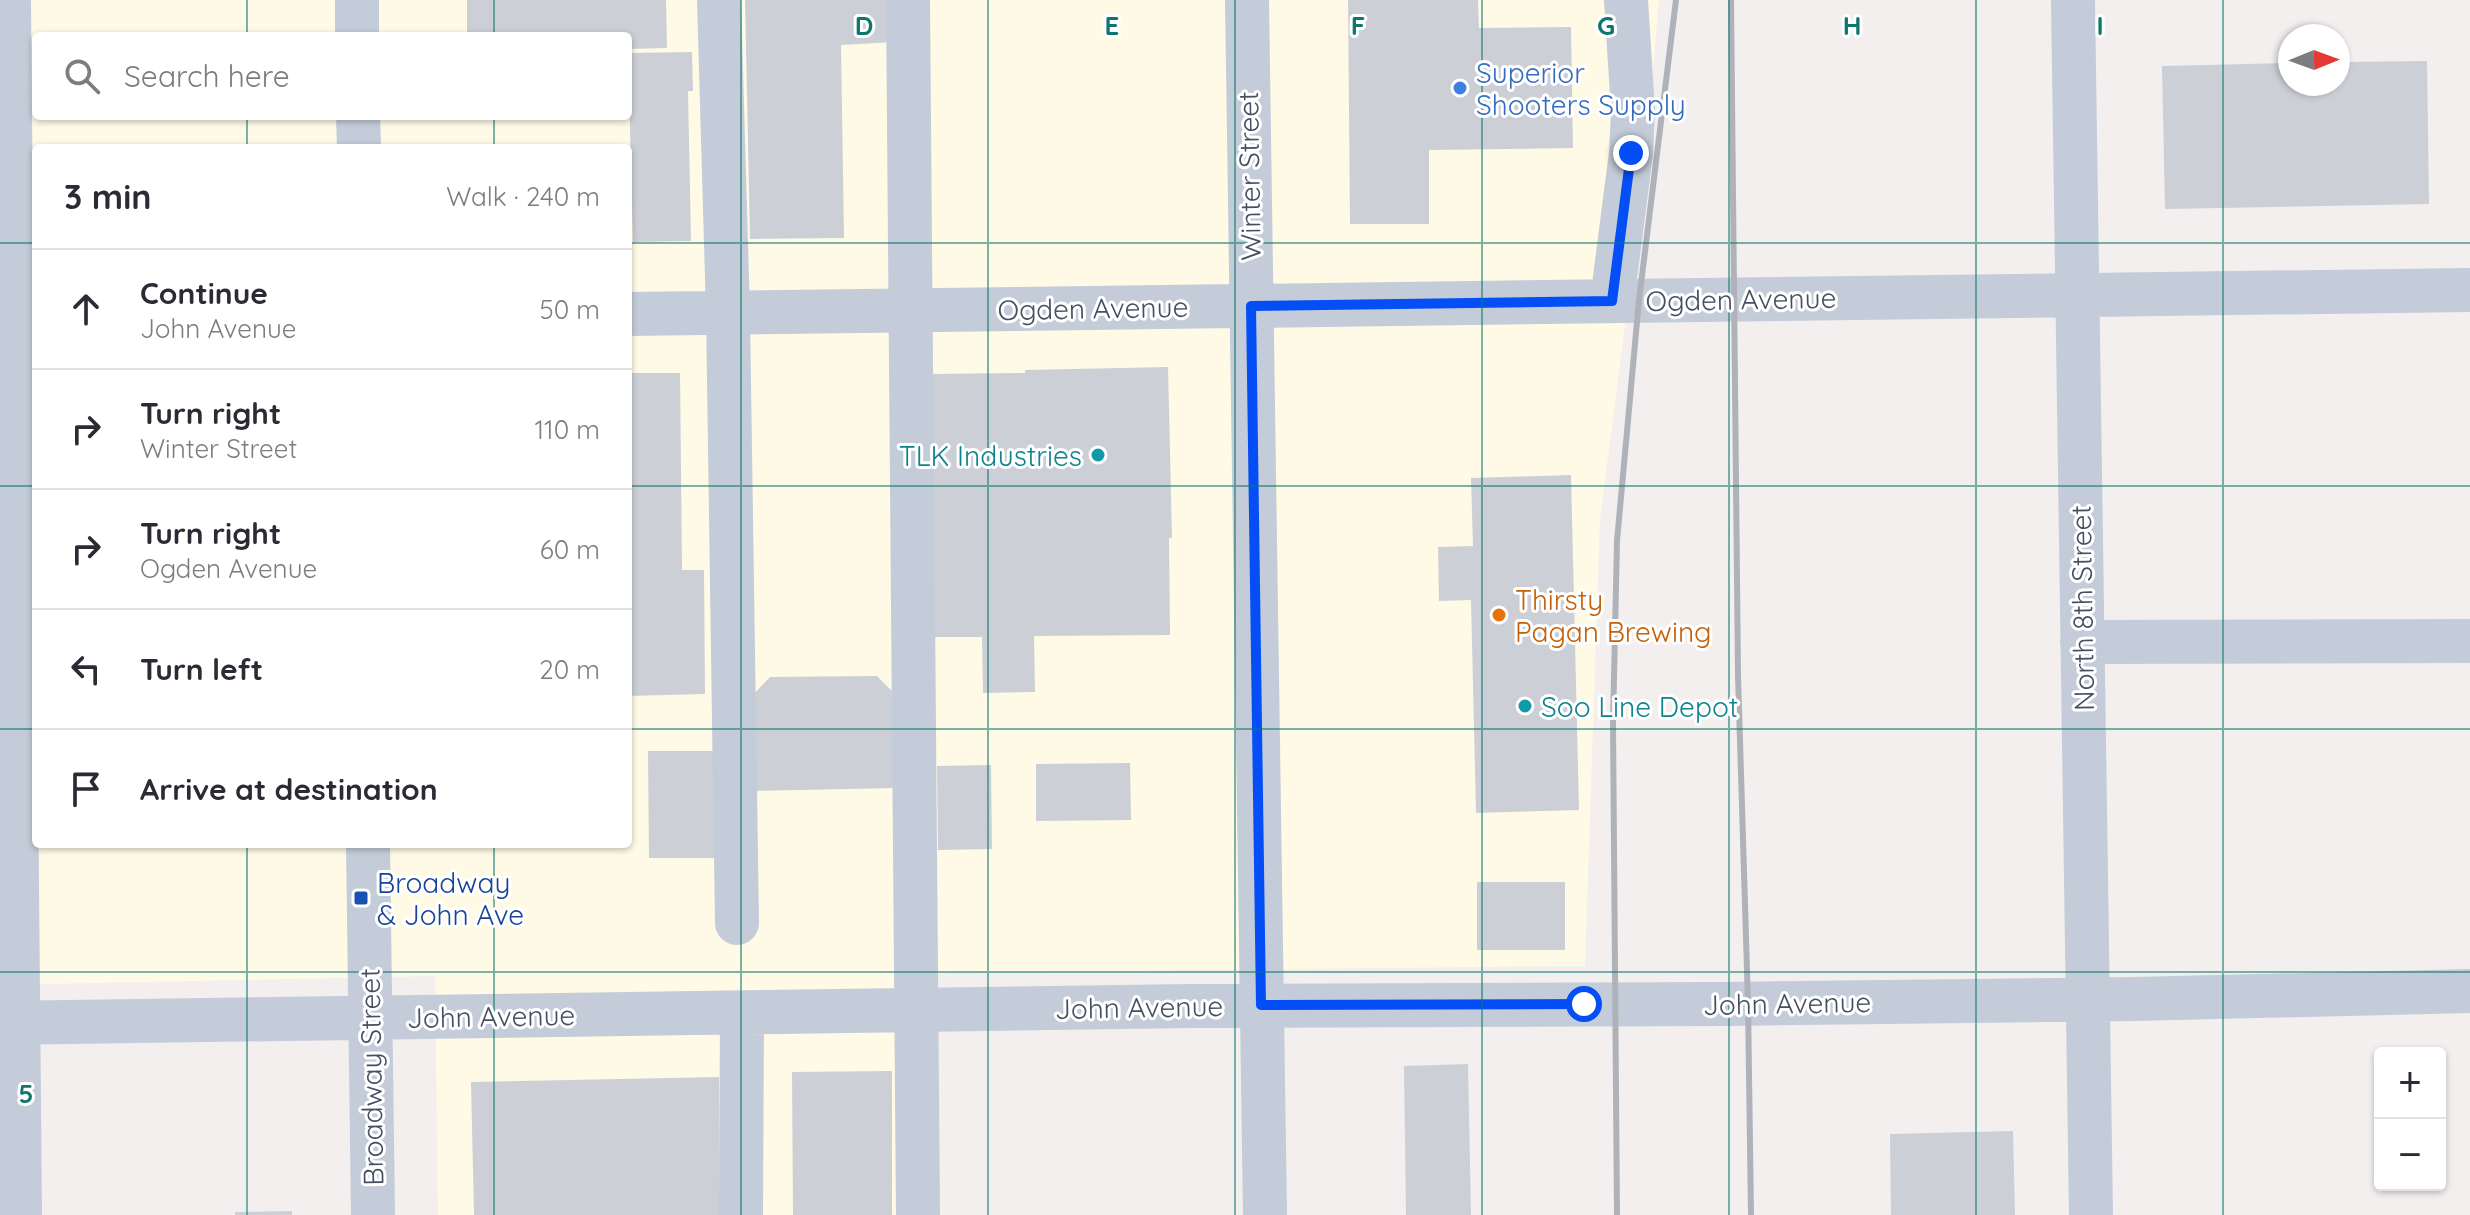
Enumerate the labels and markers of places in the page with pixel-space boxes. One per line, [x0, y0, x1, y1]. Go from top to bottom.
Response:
place label: Superior Shooters Supply [1476, 55, 1686, 122]
marker: Superior Shooters Supply [1451, 79, 1469, 97]
place label: TLK Industries [899, 438, 1082, 473]
marker: TLK Industries [1089, 446, 1107, 464]
place label: Thirsty Pagan Brewing [1515, 582, 1712, 649]
marker: Thirsty Pagan Brewing [1490, 606, 1508, 624]
place label: Soo Line Depot [1541, 689, 1738, 724]
marker: Soo Line Depot [1516, 697, 1534, 715]
place label: Broadway & John Ave [377, 865, 524, 932]
marker: Broadway & John Ave [352, 889, 370, 907]

